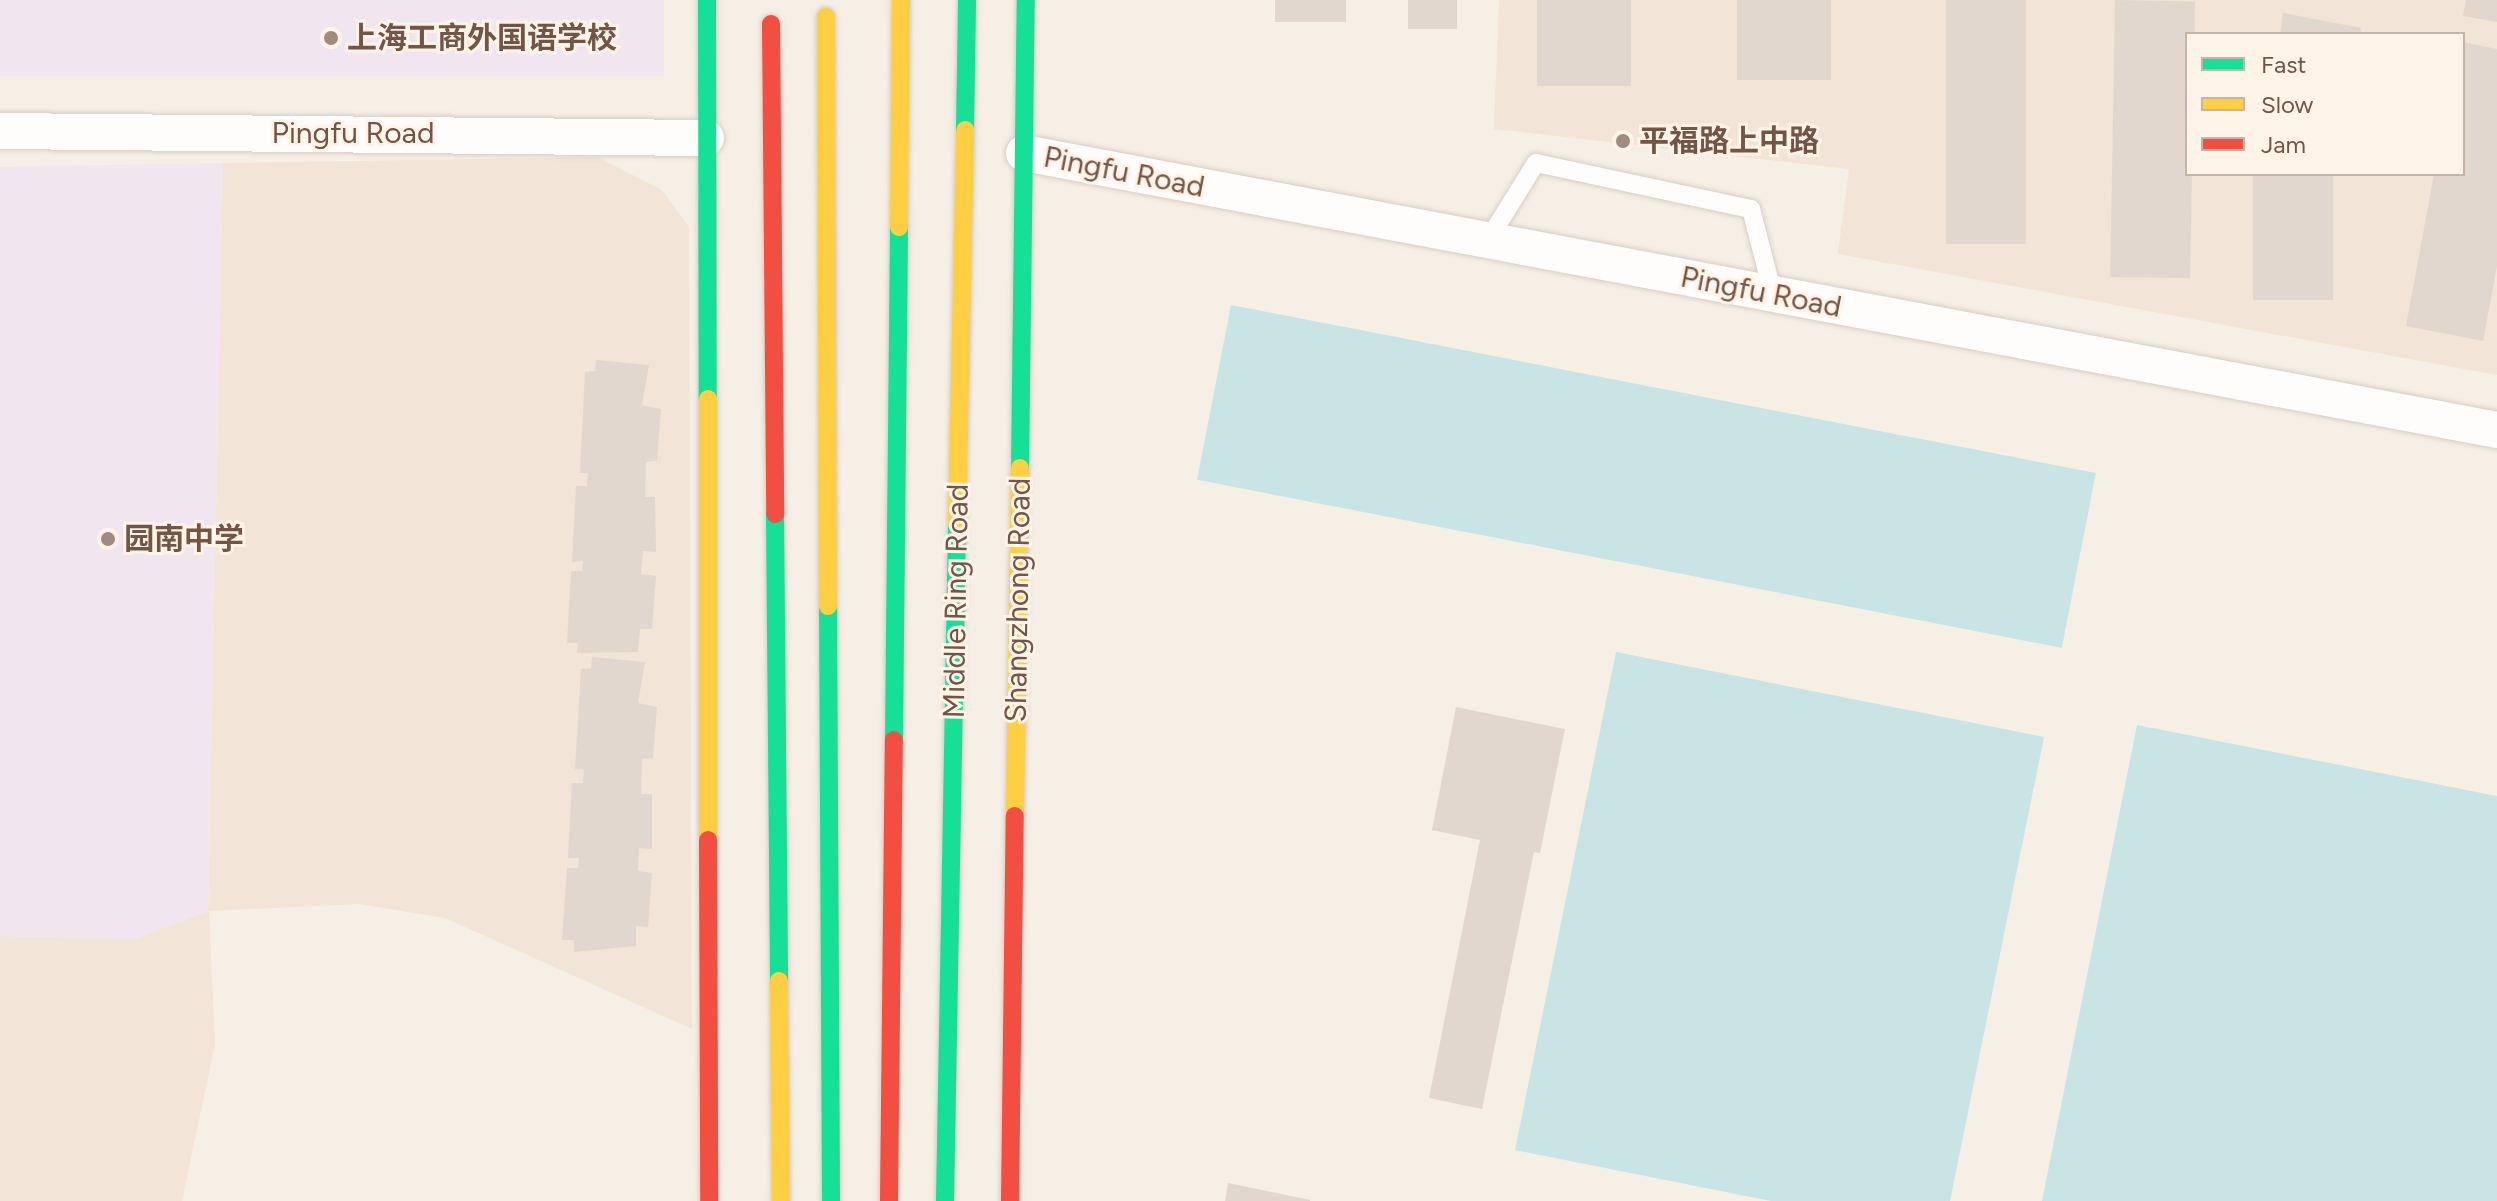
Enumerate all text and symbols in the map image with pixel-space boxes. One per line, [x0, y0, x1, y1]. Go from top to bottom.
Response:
place label: 上海工商外国语学校 [347, 20, 617, 56]
marker: 上海工商外国语学校 [322, 29, 340, 47]
legend [2185, 32, 2465, 176]
text: Fast [2261, 50, 2306, 79]
text: Slow [2261, 90, 2313, 119]
street label: Pingfu Road [272, 115, 434, 151]
place label: 平福路上中路 [1639, 123, 1819, 159]
text: Jam [2261, 130, 2306, 159]
marker: 平福路上中路 [1614, 132, 1632, 150]
street label: Pingfu Road [1041, 139, 1207, 205]
street label: Pingfu Road [1678, 259, 1844, 325]
street label: Shangzhong Road [998, 477, 1038, 723]
street label: Middle Ring Road [936, 483, 976, 719]
place label: 园南中学 [124, 521, 244, 557]
marker: 园南中学 [99, 530, 117, 548]

